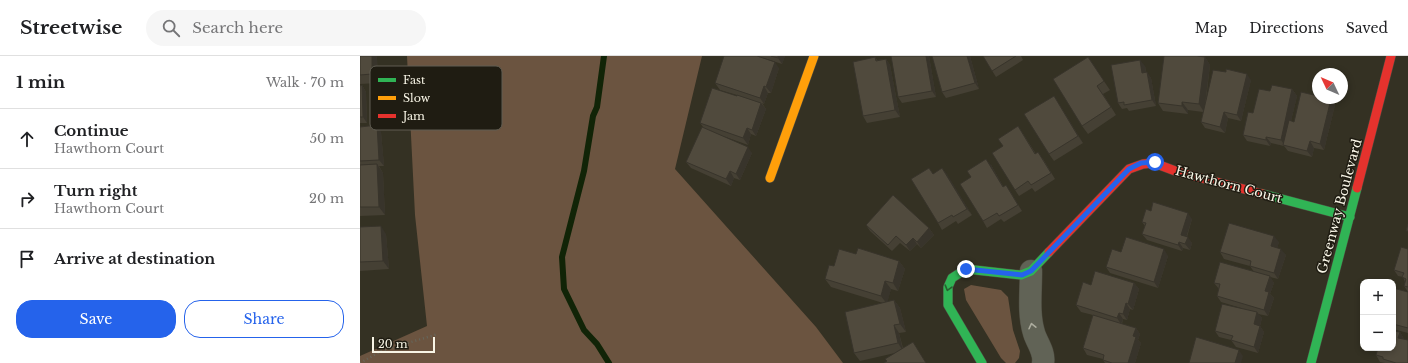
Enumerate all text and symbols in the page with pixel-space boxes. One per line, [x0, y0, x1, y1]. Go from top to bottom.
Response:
search box [146, 10, 426, 46]
text: Streetwise [20, 16, 122, 39]
icon: search [160, 17, 182, 39]
text: Search here [192, 18, 283, 37]
text: Map [1195, 19, 1227, 37]
text: Directions [1249, 19, 1324, 37]
text: Saved [1346, 19, 1388, 37]
legend [370, 66, 502, 130]
north arrow [1312, 68, 1348, 104]
text: 1 min [16, 72, 65, 93]
text: Fast [403, 73, 426, 87]
text: Walk · 70 m [266, 74, 344, 91]
text: Slow [403, 91, 431, 105]
text: Jam [401, 109, 425, 123]
text: Continue [54, 121, 129, 140]
icon: ahead [16, 128, 38, 150]
text: 50 m [310, 130, 344, 147]
street label: Greenway Boulevard [1313, 137, 1366, 275]
text: Hawthorn Court [54, 140, 164, 157]
route start [1146, 153, 1164, 171]
street label: Hawthorn Court [1174, 162, 1284, 207]
text: Turn right [54, 181, 137, 200]
icon: right [16, 188, 38, 210]
text: 20 m [309, 190, 344, 207]
text: Hawthorn Court [54, 200, 164, 217]
icon: arrive [16, 248, 38, 270]
text: Arrive at destination [54, 249, 215, 268]
route end [957, 260, 975, 278]
map controls [1360, 279, 1396, 351]
button: + [1360, 279, 1396, 315]
one-way arrow [944, 284, 953, 291]
button: Save [16, 300, 176, 338]
button: Share [184, 300, 344, 338]
button: − [1360, 315, 1396, 351]
one-way arrow [1029, 323, 1037, 329]
scale bar [372, 335, 435, 354]
text: 20 m [378, 337, 408, 351]

